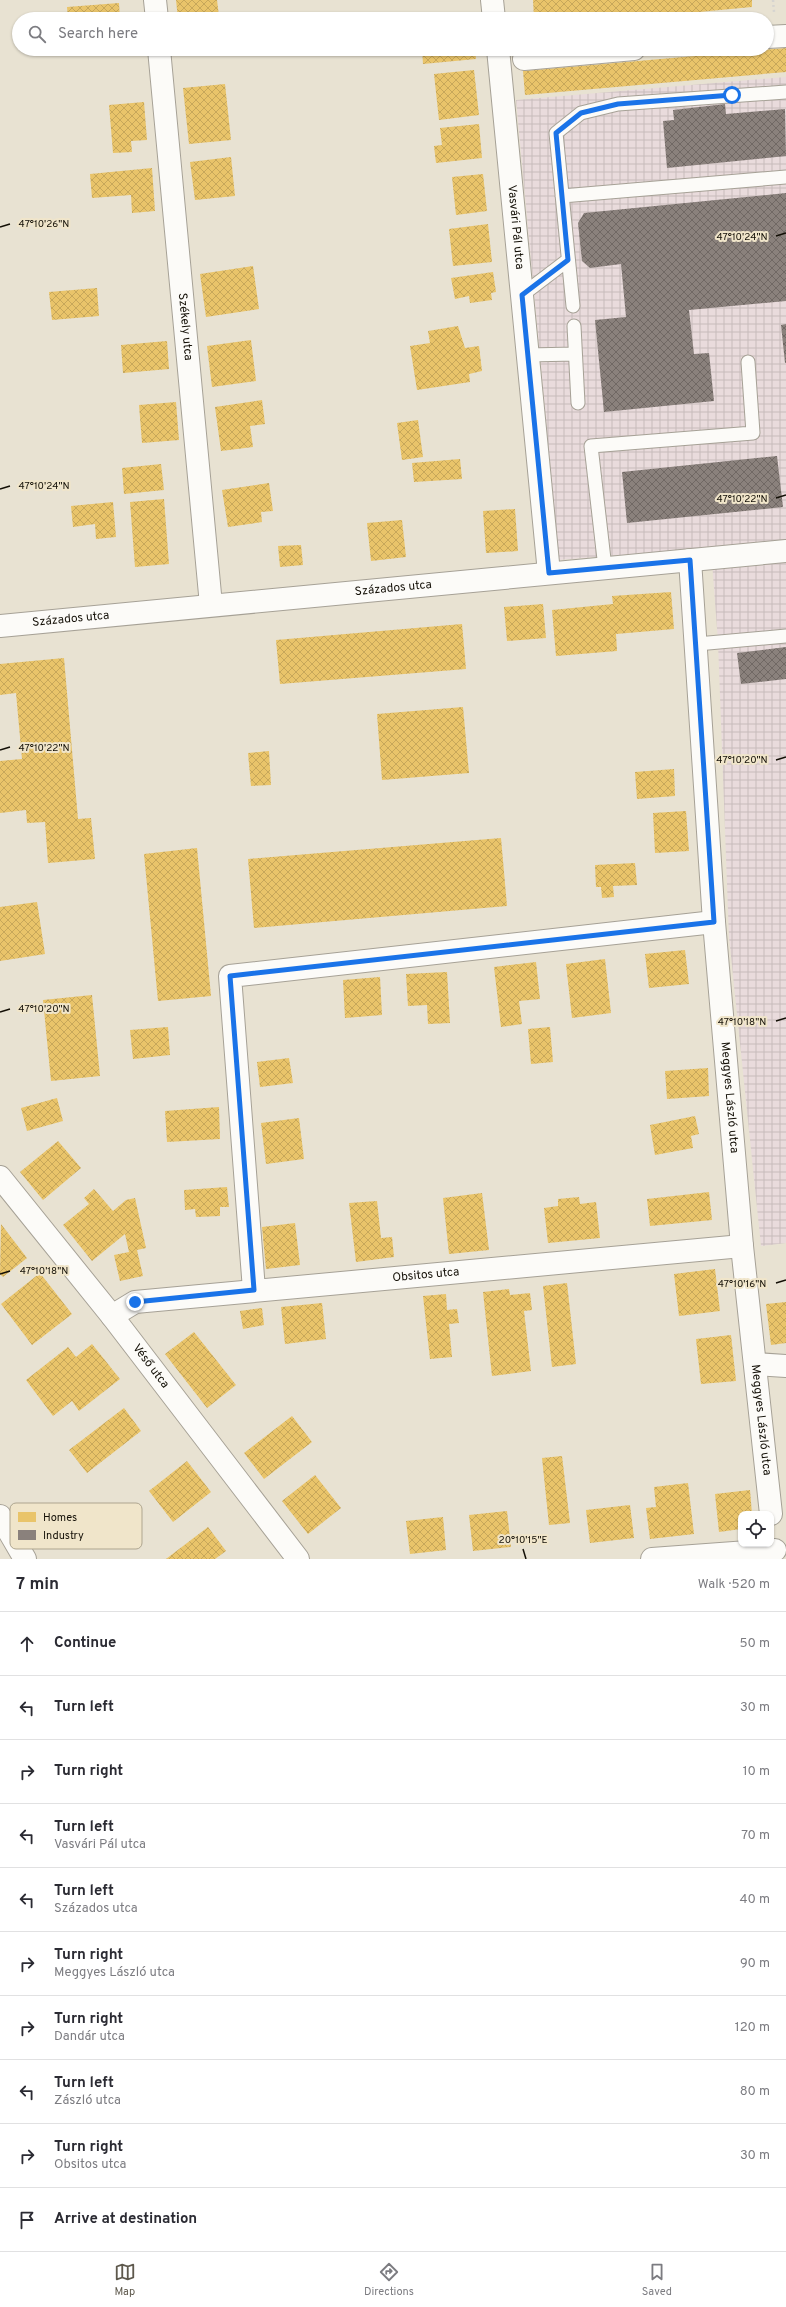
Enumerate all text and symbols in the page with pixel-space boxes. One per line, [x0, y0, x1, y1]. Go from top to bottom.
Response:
search box [12, 12, 774, 56]
icon: search [26, 23, 48, 45]
text: Search here [58, 25, 138, 44]
route start [723, 86, 741, 104]
street label: Vasvári Pál utca [503, 184, 527, 270]
text: 47°10'26"N [19, 218, 69, 231]
text: 47°10'24"N [716, 231, 768, 244]
street label: Székely utca [174, 292, 196, 361]
text: 47°10'24"N [18, 480, 70, 493]
text: 47°10'22"N [716, 493, 768, 506]
street label: Százados utca [354, 577, 432, 600]
street label: Százados utca [31, 608, 110, 631]
text: 47°10'22"N [18, 742, 70, 755]
text: 47°10'20"N [716, 754, 768, 767]
text: 47°10'20"N [18, 1003, 70, 1016]
text: 47°10'18"N [718, 1016, 766, 1029]
street label: Meggyes László utca [716, 1041, 742, 1154]
street label: Obsitos utca [392, 1264, 460, 1286]
text: 47°10'18"N [20, 1265, 68, 1278]
text: 47°10'16"N [718, 1278, 766, 1291]
route end [126, 1293, 144, 1311]
street label: Véső utca [129, 1341, 173, 1392]
street label: Meggyes László utca [747, 1364, 775, 1476]
legend [10, 1503, 142, 1549]
text: Homes [43, 1511, 77, 1525]
map controls [738, 1511, 774, 1547]
button: locate [738, 1511, 774, 1547]
text: Industry [43, 1529, 84, 1543]
text: 20°10'15"E [499, 1534, 547, 1547]
text: 7 min [16, 1574, 59, 1596]
text: Walk · 520 m [698, 1577, 770, 1593]
icon: ahead [16, 1633, 38, 1655]
text: Continue [54, 1634, 116, 1653]
text: 50 m [740, 1636, 770, 1652]
icon: left [16, 1697, 38, 1719]
text: Turn left [54, 1698, 114, 1717]
text: 30 m [740, 1700, 770, 1716]
icon: right [16, 1761, 38, 1783]
text: Turn right [54, 1762, 123, 1781]
text: 10 m [743, 1764, 770, 1780]
text: Turn left [54, 1818, 114, 1837]
icon: left [16, 1825, 38, 1847]
text: 70 m [741, 1828, 770, 1844]
text: Vasvári Pál utca [54, 1837, 146, 1853]
text: Turn left [54, 1882, 114, 1901]
icon: left [16, 1889, 38, 1911]
text: 40 m [740, 1892, 770, 1908]
text: Százados utca [54, 1901, 138, 1917]
text: Turn right [54, 1946, 123, 1965]
icon: right [16, 1953, 38, 1975]
text: 90 m [740, 1956, 770, 1972]
text: Meggyes László utca [54, 1965, 175, 1981]
text: Turn right [54, 2010, 123, 2029]
icon: right [16, 2017, 38, 2039]
text: 120 m [735, 2020, 770, 2036]
text: Dandár utca [54, 2029, 125, 2045]
text: Turn left [54, 2074, 114, 2093]
icon: left [16, 2081, 38, 2103]
text: 80 m [740, 2084, 770, 2100]
text: Zászló utca [54, 2093, 121, 2109]
text: Turn right [54, 2138, 123, 2157]
icon: right [16, 2145, 38, 2167]
text: 30 m [740, 2148, 770, 2164]
text: Obsitos utca [54, 2157, 126, 2173]
icon: arrive [16, 2209, 38, 2231]
text: Arrive at destination [54, 2210, 197, 2229]
tab: Map [114, 2261, 136, 2299]
tab: Directions [364, 2261, 414, 2299]
tab: Saved [642, 2261, 672, 2299]

